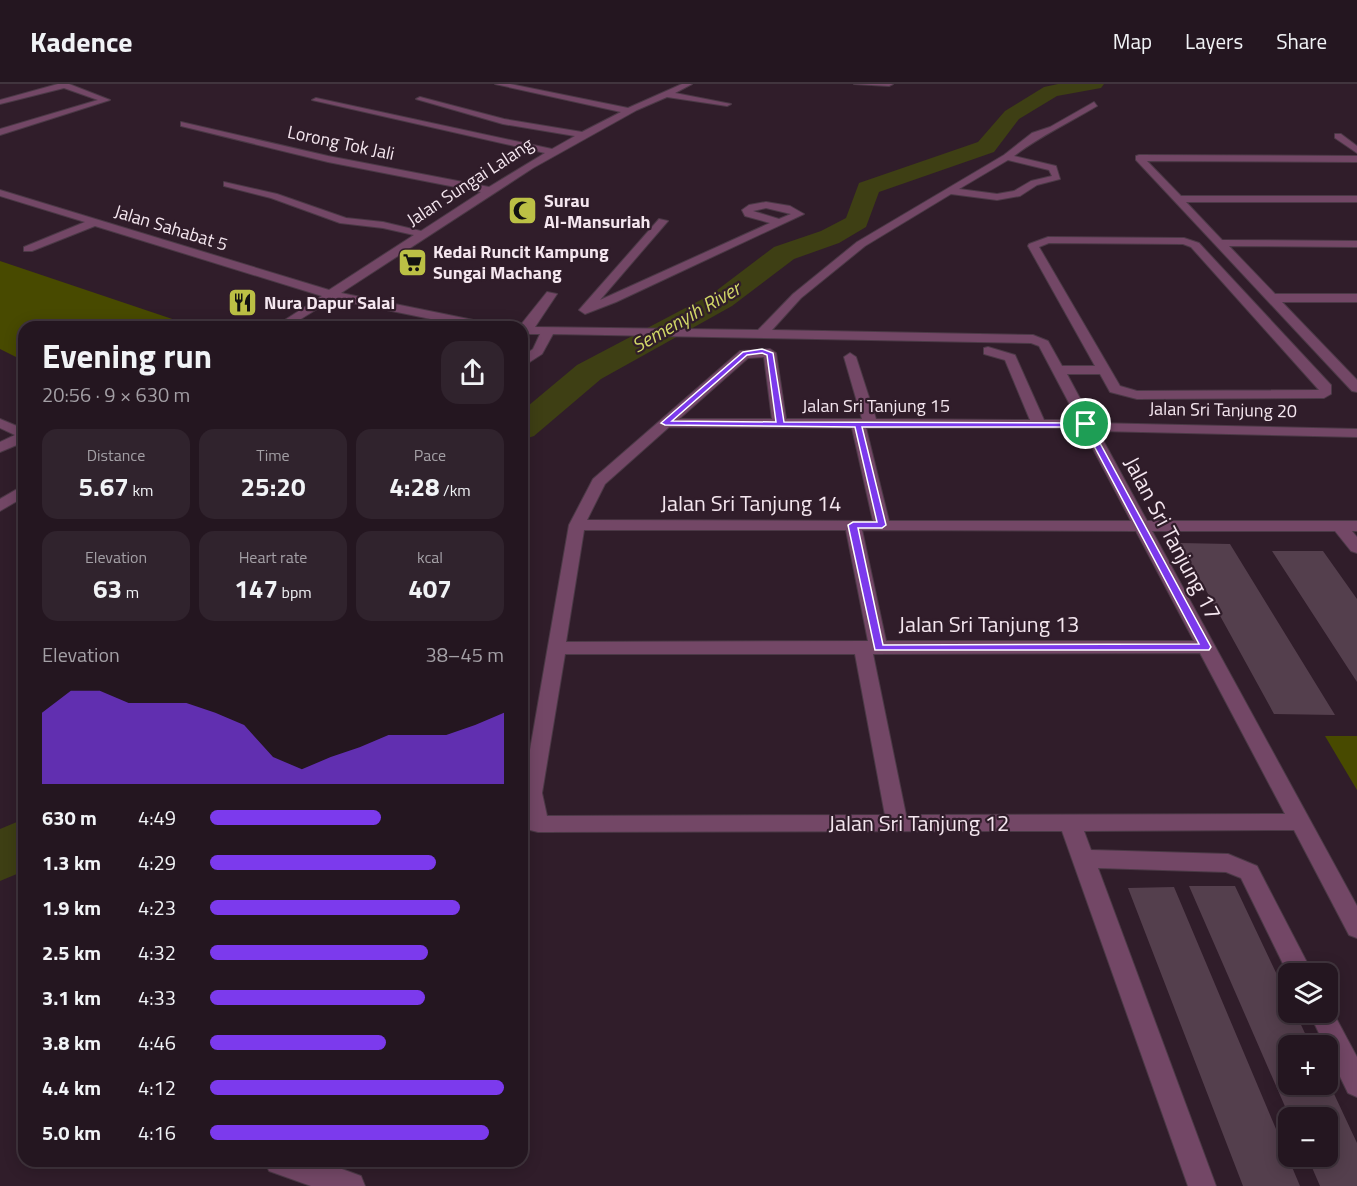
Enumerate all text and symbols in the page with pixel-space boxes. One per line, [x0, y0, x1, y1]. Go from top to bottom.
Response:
text: Kadence [30, 20, 133, 63]
text: Map [1113, 25, 1152, 57]
text: Layers [1185, 25, 1243, 57]
text: Share [1276, 25, 1327, 57]
street label: Lorong Tok Jali [285, 118, 397, 167]
street label: Jalan Sungai Lalang [401, 131, 538, 233]
place label: Surau Al-Mansuriah [544, 187, 651, 235]
mosque icon: Surau Al-Mansuriah [507, 195, 539, 227]
street label: Jalan Sahabat 5 [111, 197, 231, 258]
place label: Kedai Runcit Kampung Sungai Machang [433, 238, 609, 286]
supermarket icon: Kedai Runcit Kampung Sungai Machang [396, 246, 428, 278]
water label: Semenyih River [626, 272, 748, 360]
restaurant icon: Nura Dapur Salai [227, 287, 259, 319]
place label: Nura Dapur Salai [264, 289, 395, 316]
text: Evening run [42, 331, 212, 381]
button: share [441, 341, 504, 404]
text: 20:56 · 9 × 630 m [42, 379, 190, 410]
street label: Jalan Sri Tanjung 15 [802, 392, 950, 419]
street label: Jalan Sri Tanjung 20 [1149, 395, 1297, 424]
pin [1060, 398, 1111, 449]
icon: arrive [1069, 407, 1102, 440]
text: Distance [87, 443, 145, 467]
text: Time [256, 443, 290, 467]
text: Pace [414, 443, 446, 467]
street label: Jalan Sri Tanjung 17 [1116, 450, 1230, 626]
text: 5.67 [79, 467, 129, 506]
text: 25:20 [241, 467, 305, 506]
text: 4:28 [389, 467, 440, 506]
text: km [129, 478, 153, 502]
text: /km [440, 478, 471, 502]
street label: Jalan Sri Tanjung 14 [661, 486, 841, 520]
text: Elevation [85, 545, 147, 569]
text: Heart rate [239, 545, 307, 569]
text: kcal [417, 545, 443, 569]
text: 63 [93, 569, 122, 608]
text: 147 [234, 569, 278, 608]
text: 407 [408, 569, 452, 608]
text: m [122, 580, 139, 604]
text: bpm [278, 580, 312, 604]
street label: Jalan Sri Tanjung 13 [899, 607, 1079, 641]
text: Elevation [42, 639, 120, 670]
text: 38–45 m [425, 639, 504, 670]
text: 630 m [42, 802, 97, 833]
text: 4:49 [138, 802, 176, 833]
street label: Jalan Sri Tanjung 12 [829, 806, 1009, 840]
text: 1.3 km [42, 847, 101, 878]
text: 4:29 [138, 847, 176, 878]
text: 1.9 km [42, 892, 101, 923]
text: 4:23 [138, 892, 176, 923]
text: 2.5 km [42, 937, 101, 968]
text: 4:32 [138, 937, 176, 968]
map controls [1278, 963, 1338, 1167]
button: layers [1278, 963, 1338, 1023]
text: 3.1 km [42, 982, 101, 1013]
text: 4:33 [138, 982, 176, 1013]
text: 3.8 km [42, 1027, 101, 1058]
text: 4:46 [138, 1027, 176, 1058]
button: + [1278, 1035, 1338, 1095]
text: 4.4 km [42, 1072, 101, 1103]
text: 4:12 [138, 1072, 176, 1103]
button: − [1278, 1107, 1338, 1167]
text: 5.0 km [42, 1117, 101, 1148]
text: 4:16 [138, 1117, 176, 1148]

